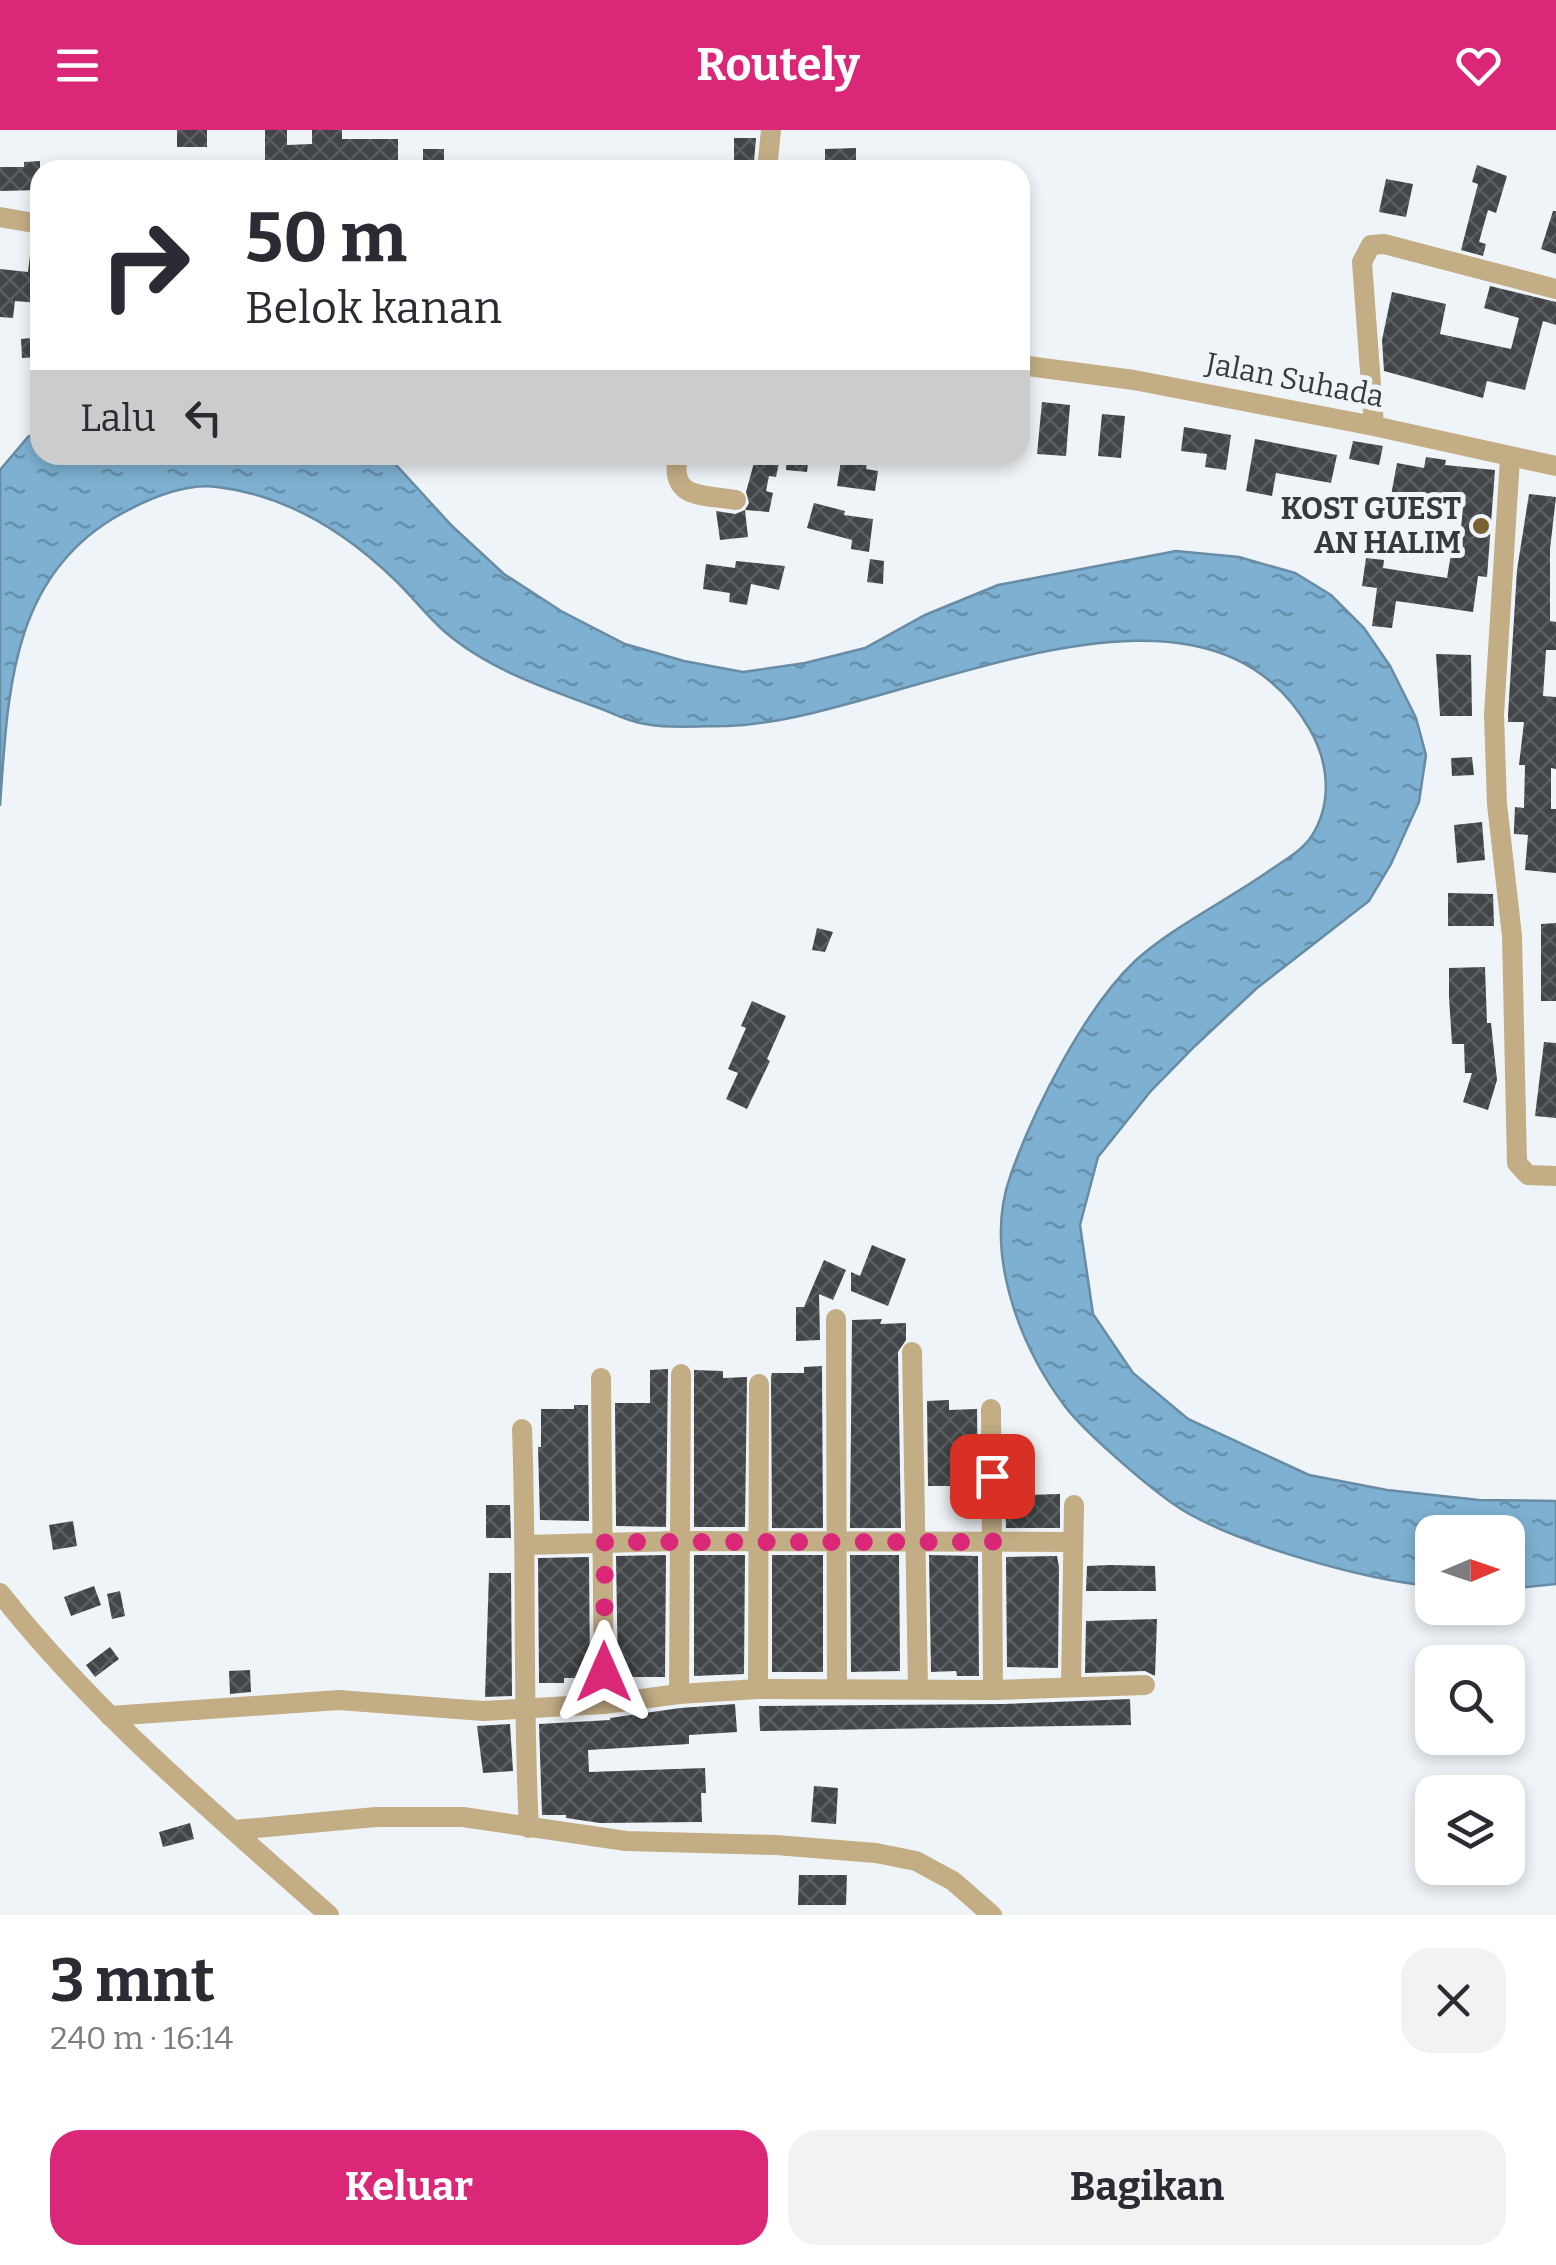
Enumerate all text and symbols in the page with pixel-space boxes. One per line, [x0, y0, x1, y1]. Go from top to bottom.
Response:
icon: menu [50, 38, 105, 93]
text: Routely [696, 38, 860, 92]
icon: heart [1451, 38, 1506, 93]
text: 50 m [245, 196, 407, 280]
icon: right [80, 200, 210, 330]
text: Belok kanan [245, 281, 502, 335]
street label: Jalan Suhada [1202, 345, 1387, 415]
icon: left [176, 390, 231, 445]
text: Lalu [80, 395, 156, 441]
place label: KOST GUEST AN HALIM [1281, 491, 1461, 561]
marker: KOST GUEST AN HALIM [1470, 515, 1492, 537]
pin [950, 1434, 1035, 1519]
icon: arrive [965, 1449, 1020, 1504]
north arrow [1415, 1515, 1525, 1625]
map controls [1415, 1515, 1525, 1885]
position arrow [552, 1620, 656, 1724]
button: search [1415, 1645, 1525, 1755]
button: layers [1415, 1775, 1525, 1885]
text: 3 mnt [50, 1945, 215, 2017]
button: close [1401, 1948, 1506, 2053]
text: 240 m · 16:14 [50, 2019, 233, 2057]
button: Keluar [50, 2130, 768, 2245]
button: Bagikan [788, 2130, 1506, 2245]

